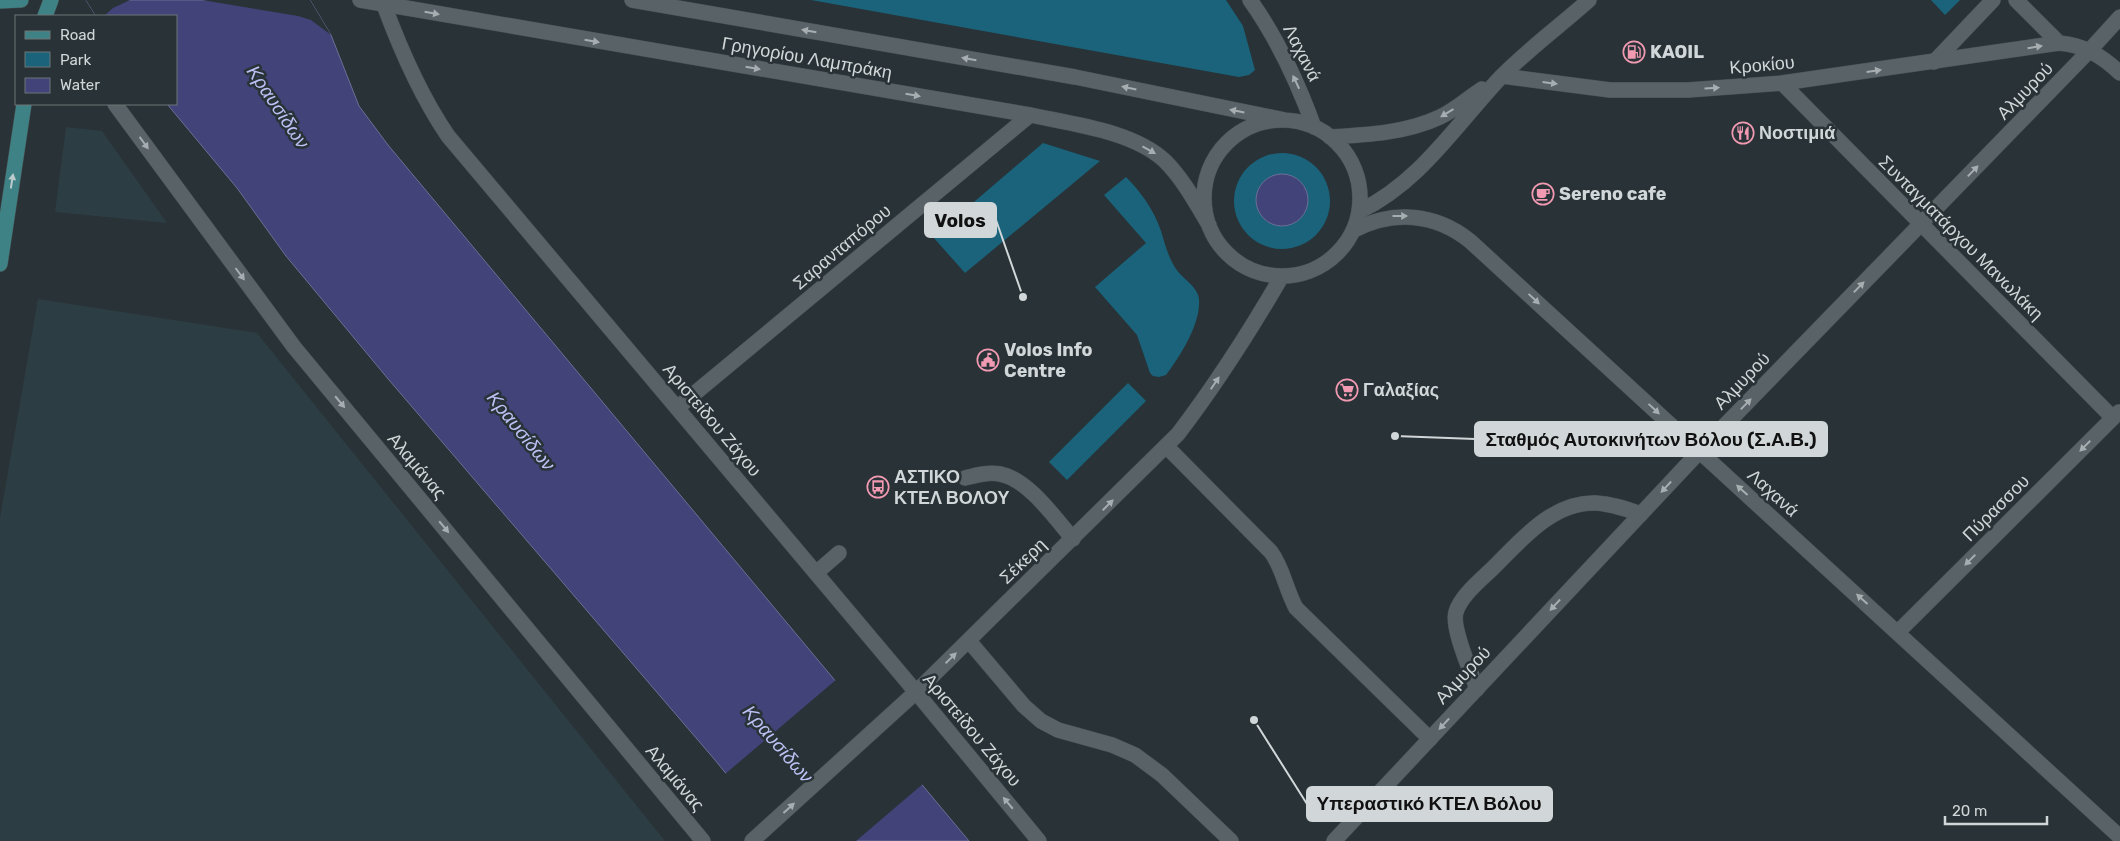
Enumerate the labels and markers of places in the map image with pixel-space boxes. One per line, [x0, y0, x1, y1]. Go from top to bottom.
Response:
fuel station icon: KAOIL [1622, 40, 1646, 64]
place label: KAOIL [1650, 41, 1704, 63]
restaurant icon: Νοστιμιά [1731, 121, 1755, 145]
place label: Νοστιμιά [1759, 122, 1835, 144]
cafe icon: Sereno cafe [1531, 182, 1555, 206]
place label: Sereno cafe [1559, 183, 1667, 205]
callout: Volos [925, 203, 996, 237]
place label: Volos Info Centre [1004, 339, 1093, 382]
public building icon: Volos Info Centre [976, 348, 1000, 372]
supermarket icon: Γαλαξίας [1335, 378, 1359, 402]
place label: Γαλαξίας [1363, 379, 1439, 401]
callout: Σταθμός Αυτοκινήτων Βόλου (Σ.Α.Β.) [1475, 422, 1827, 456]
place label: ΑΣΤΙΚΟ ΚΤΕΛ ΒΟΛΟΥ [894, 466, 1009, 509]
bus stop icon: ΑΣΤΙΚΟ ΚΤΕΛ ΒΟΛΟΥ [866, 475, 890, 499]
callout: Υπεραστικό ΚΤΕΛ Βόλου [1307, 787, 1552, 821]

